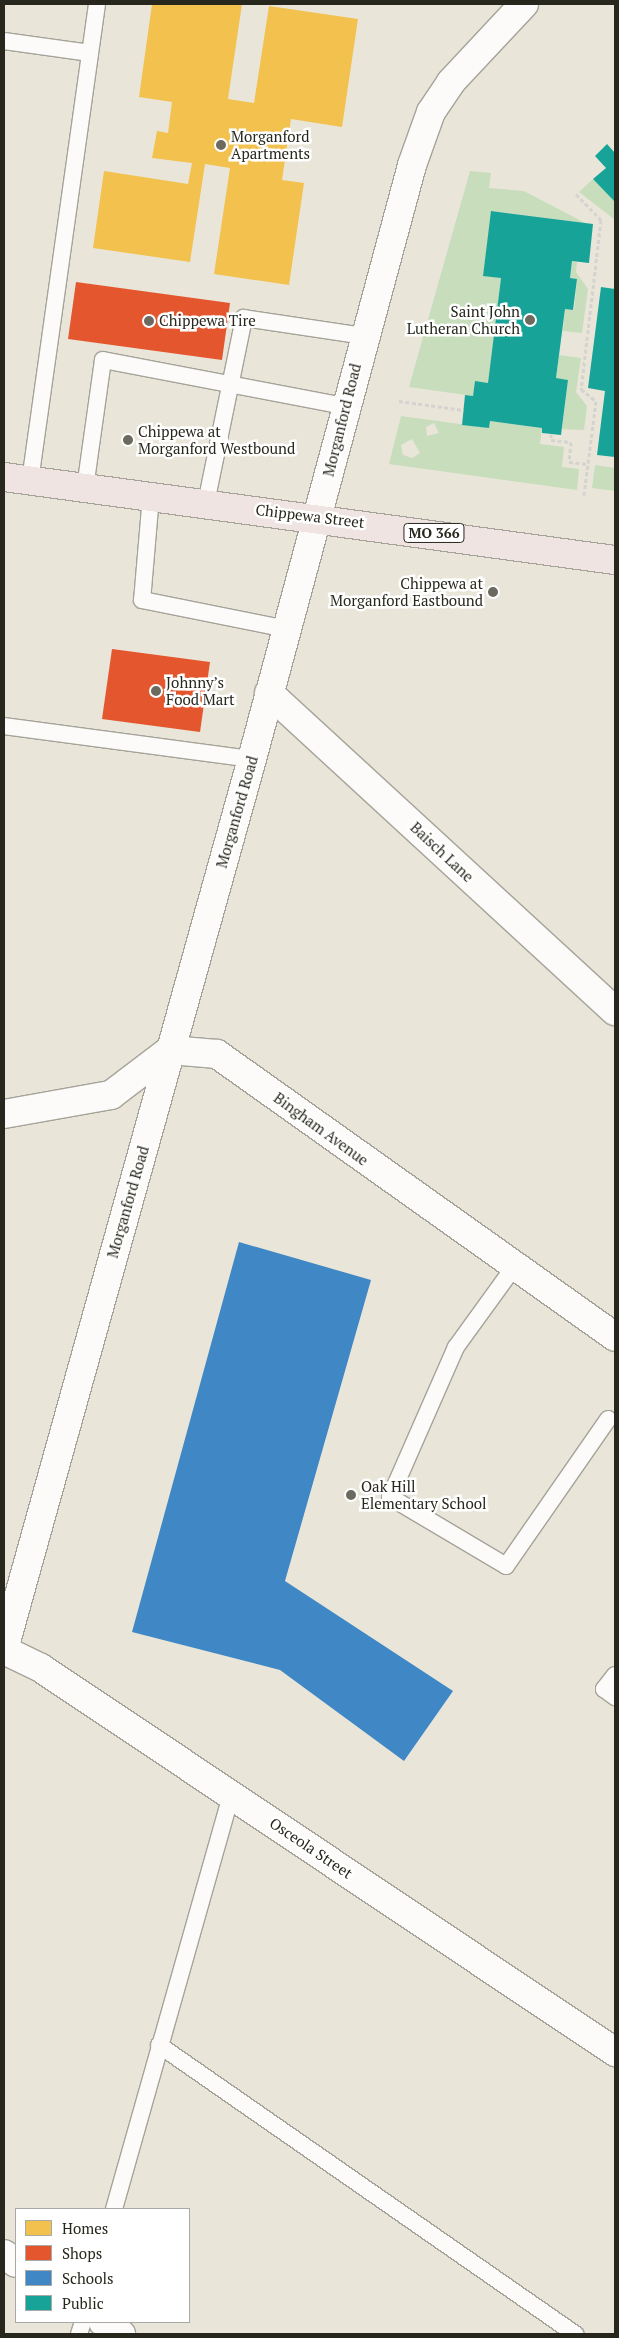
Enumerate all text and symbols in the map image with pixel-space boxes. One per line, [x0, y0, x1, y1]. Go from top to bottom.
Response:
place label: Morganford Apartments [231, 127, 310, 162]
marker: Morganford Apartments [215, 139, 227, 151]
place label: Saint John Lutheran Church [407, 302, 520, 337]
place label: Chippewa Tire [159, 312, 256, 330]
marker: Saint John Lutheran Church [524, 314, 536, 326]
marker: Chippewa Tire [143, 315, 155, 327]
street label: Morganford Road [319, 362, 365, 478]
place label: Chippewa at Morganford Westbound [138, 422, 295, 457]
marker: Chippewa at Morganford Westbound [122, 434, 134, 446]
street label: Chippewa Street [254, 500, 366, 532]
road number: MO 366 [403, 522, 465, 544]
place label: Chippewa at Morganford Eastbound [330, 574, 483, 609]
marker: Chippewa at Morganford Eastbound [487, 586, 499, 598]
place label: Johnny’s Food Mart [166, 673, 235, 708]
marker: Johnny’s Food Mart [150, 685, 162, 697]
street label: Morganford Road [212, 754, 262, 870]
street label: Baisch Lane [407, 818, 477, 886]
street label: Bingham Avenue [270, 1089, 372, 1169]
street label: Morganford Road [103, 1144, 153, 1260]
place label: Oak Hill Elementary School [361, 1477, 487, 1512]
marker: Oak Hill Elementary School [345, 1489, 357, 1501]
street label: Osceola Street [266, 1814, 356, 1882]
legend [15, 2208, 190, 2323]
text: Homes [62, 2218, 108, 2238]
text: Shops [62, 2243, 102, 2263]
text: Schools [62, 2268, 113, 2288]
text: Public [62, 2293, 104, 2313]

